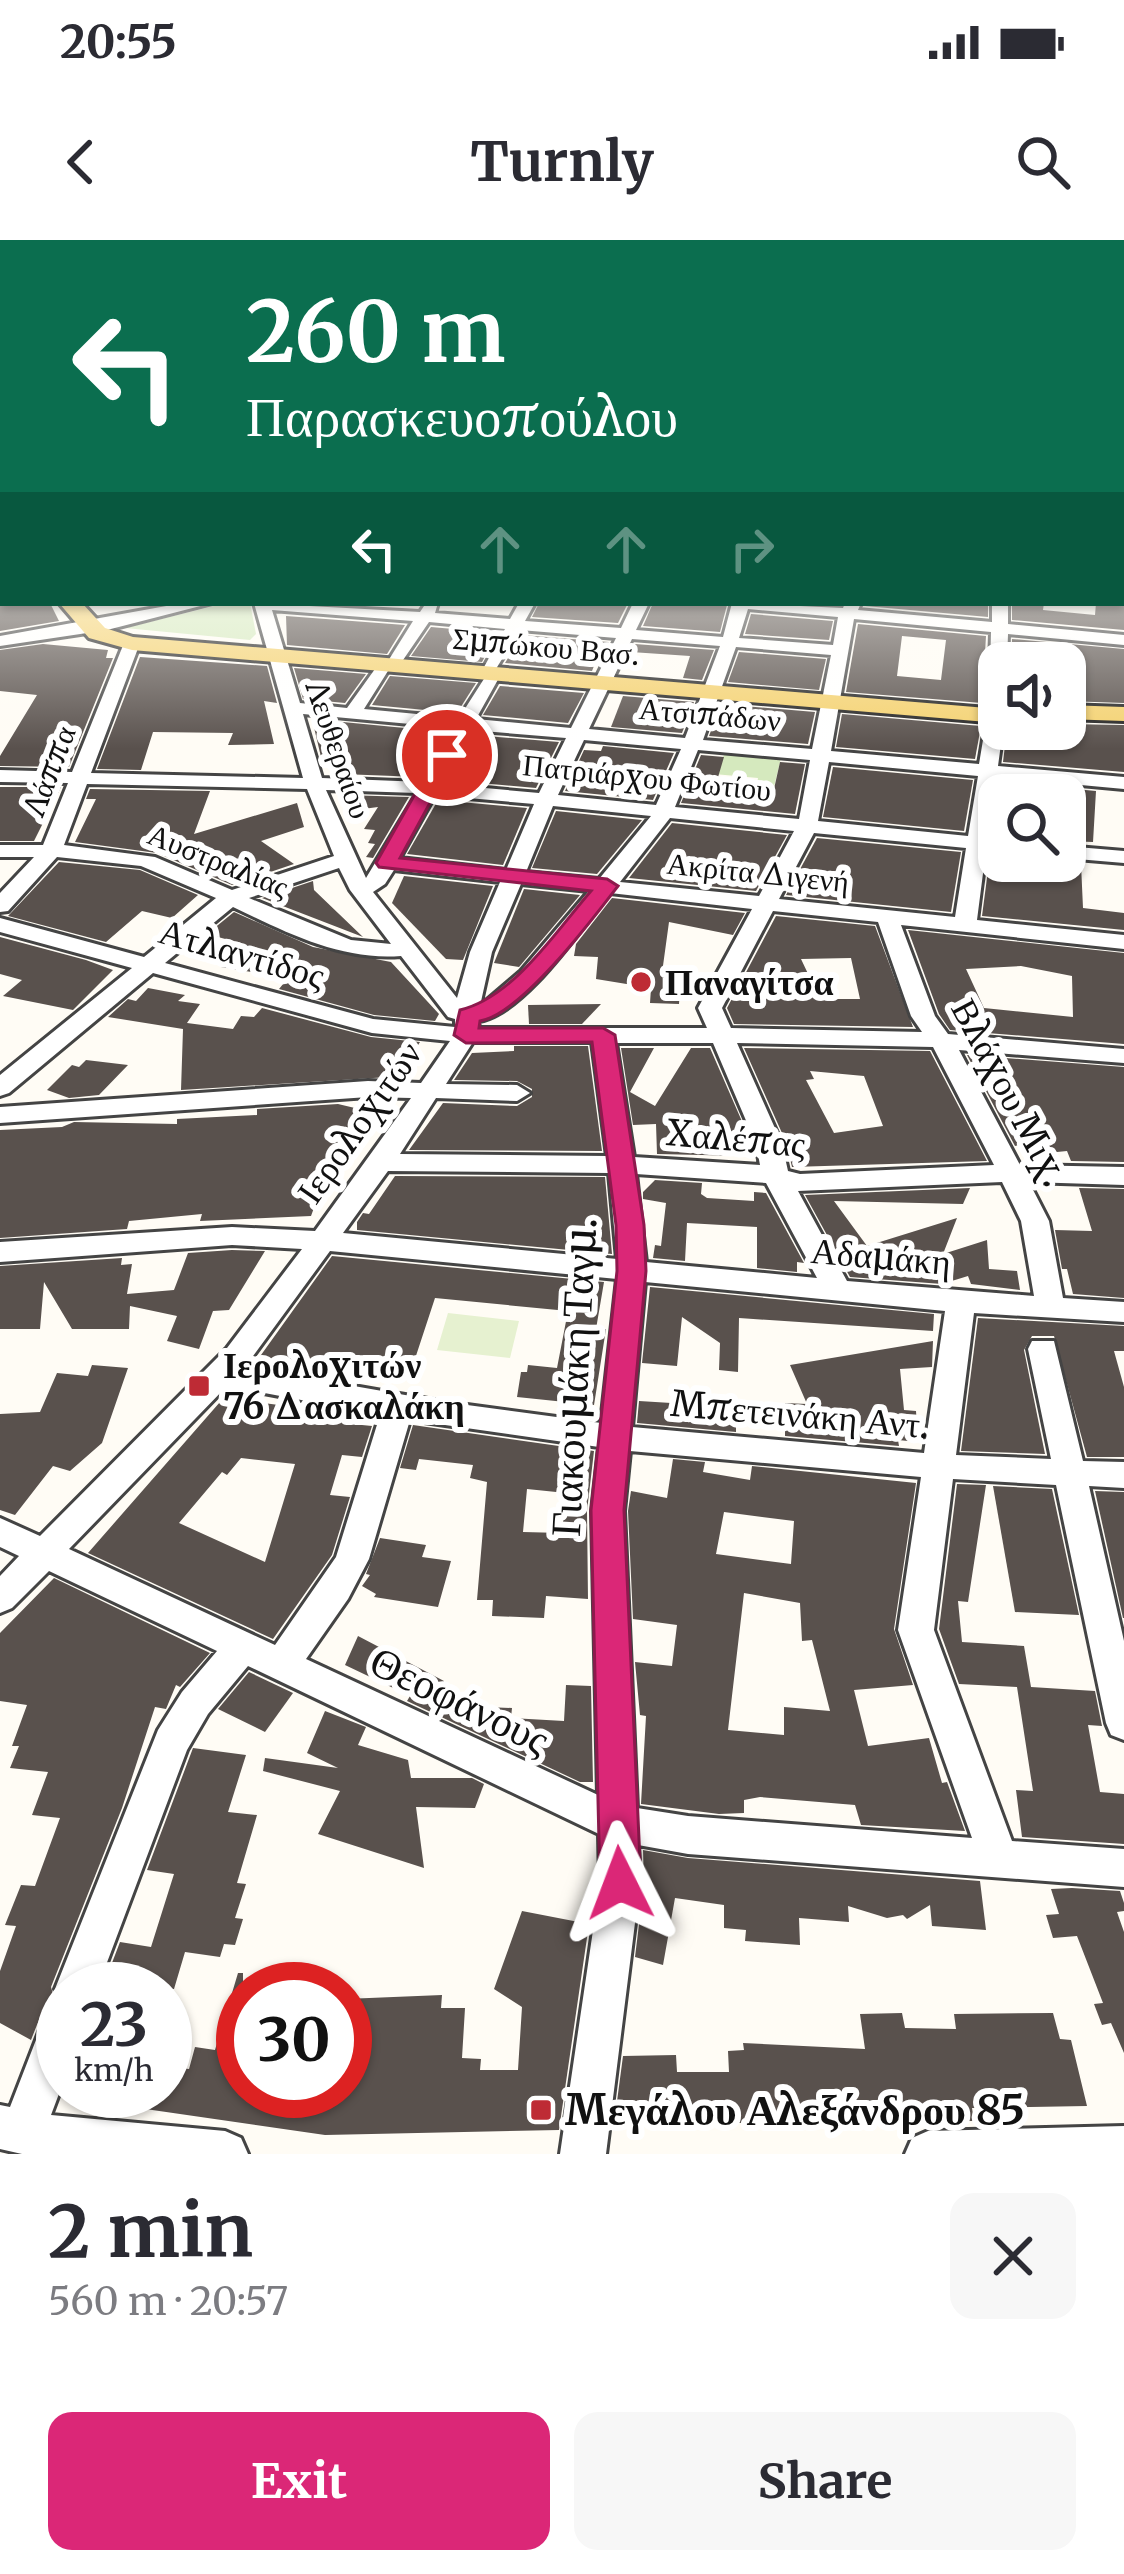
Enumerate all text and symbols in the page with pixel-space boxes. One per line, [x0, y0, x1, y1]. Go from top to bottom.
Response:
text: 20:55 [60, 14, 177, 70]
text: Turnly [470, 128, 654, 196]
icon: back [48, 129, 114, 195]
icon: search [1010, 129, 1076, 195]
text: 260 m [246, 279, 505, 385]
icon: left [48, 288, 204, 444]
text: Παρασκευοπούλου [246, 383, 678, 451]
icon: left [341, 516, 407, 582]
icon: ahead [467, 516, 533, 582]
icon: ahead [593, 516, 659, 582]
icon: right [719, 516, 785, 582]
street label: Σμπώκου Βασ. [451, 619, 641, 673]
map controls [978, 642, 1086, 882]
button: sound [978, 642, 1086, 750]
street label: Λευθεραίου [297, 675, 380, 823]
street label: Ατσιπάδων [638, 689, 783, 739]
pin [396, 704, 498, 806]
street label: Λάππα [14, 720, 84, 822]
icon: arrive [414, 722, 480, 788]
street label: Πατριάρχου Φωτίου [521, 745, 773, 809]
button: search [978, 774, 1086, 882]
street label: Αυστραλίας [142, 815, 294, 906]
street label: Ακρίτα Διγενή [665, 844, 851, 900]
street label: Ατλαντίδος [154, 908, 330, 999]
place label: Παναγίτσα [665, 960, 834, 1005]
marker: Παναγίτσα [628, 969, 654, 995]
street label: Βλάχου Μιχ. [941, 991, 1078, 1194]
street label: Ιερολοχιτών [287, 1033, 432, 1212]
street label: Χαλέπας [665, 1110, 807, 1167]
street label: Γιακουμάκη Ταγμ. [539, 1216, 607, 1538]
street label: Αδαμάκη [809, 1228, 953, 1285]
place label: Ιερολοχιτών 76 Δασκαλάκη [223, 1343, 465, 1429]
marker: Ιερολοχιτών 76 Δασκαλάκη [186, 1373, 212, 1399]
street label: Μπετεινάκη Αντ. [669, 1381, 931, 1448]
street label: Θεοφάνους [362, 1634, 558, 1766]
position arrow [557, 1820, 683, 1946]
speed limit sign: 30 [216, 1962, 372, 2118]
text: 23 [80, 1987, 148, 2062]
text: km/h [74, 2051, 154, 2089]
place label: Μεγάλου Αλεξάνδρου 85 [565, 2084, 1025, 2136]
marker: Μεγάλου Αλεξάνδρου 85 [528, 2097, 554, 2123]
text: 2 min [48, 2186, 253, 2277]
button: close [950, 2193, 1076, 2319]
text: 560 m · 20:57 [48, 2277, 288, 2326]
button: Exit [48, 2412, 550, 2550]
button: Share [574, 2412, 1076, 2550]

